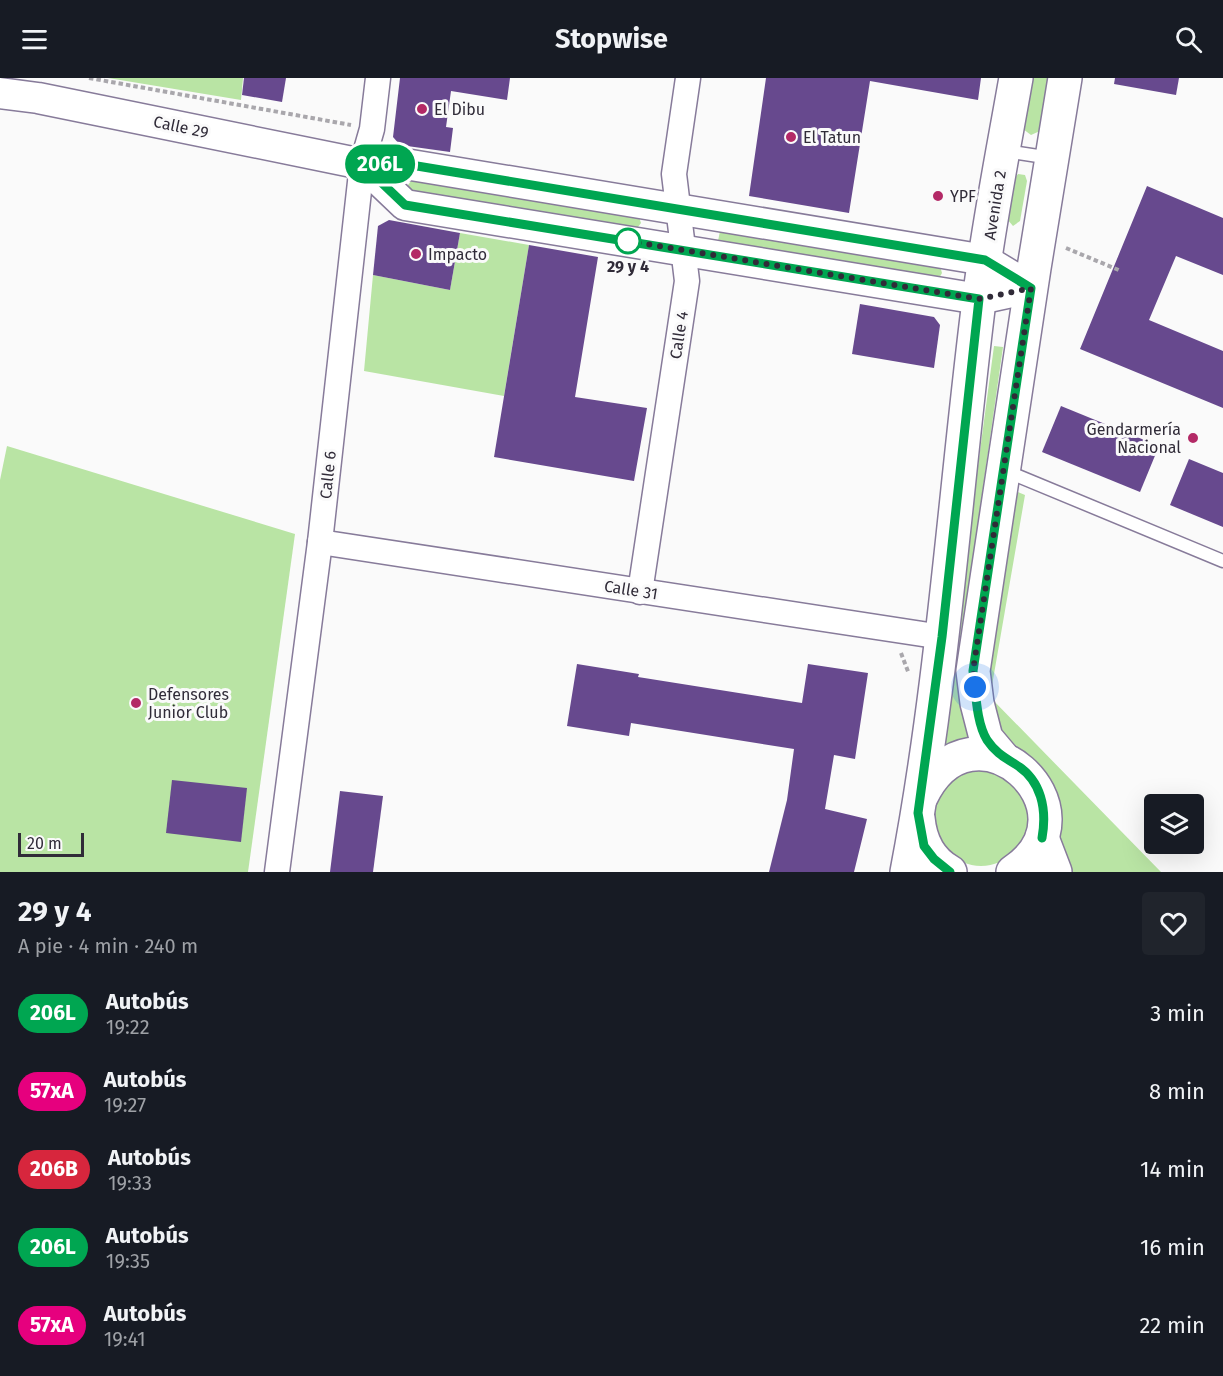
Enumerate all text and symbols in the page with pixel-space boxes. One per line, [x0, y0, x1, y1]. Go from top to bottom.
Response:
icon: menu [18, 23, 51, 56]
text: Stopwise [555, 23, 668, 55]
icon: search [1172, 23, 1205, 56]
place label: El Dibu [434, 100, 485, 119]
marker: El Dibu [415, 102, 429, 116]
street label: Calle 29 [152, 112, 210, 142]
place label: El Tatun [803, 128, 861, 147]
marker: El Tatun [784, 130, 798, 144]
line badge: 206L [338, 144, 422, 184]
text: 206L [357, 151, 403, 177]
street label: Avenida 2 [980, 169, 1010, 241]
place label: YPF [950, 187, 976, 206]
marker: YPF [931, 189, 945, 203]
marker: 29 y 4 [615, 228, 641, 254]
place label: Impacto [428, 245, 487, 264]
marker: Impacto [409, 247, 423, 261]
place label: 29 y 4 [607, 257, 649, 276]
street label: Calle 4 [666, 309, 692, 360]
place label: Gendarmería Nacional [1087, 420, 1181, 457]
marker: Gendarmería Nacional [1186, 431, 1200, 445]
street label: Calle 6 [316, 450, 340, 500]
street label: Calle 31 [603, 576, 659, 604]
your location [960, 672, 990, 702]
place label: Defensores Junior Club [148, 685, 229, 722]
marker: Defensores Junior Club [129, 696, 143, 710]
map controls [1144, 794, 1204, 854]
button: layers [1144, 794, 1204, 854]
scale bar [18, 830, 84, 858]
text: 20 m [27, 834, 62, 853]
button: heart [1142, 892, 1205, 955]
text: 29 y 4 [18, 895, 91, 928]
text: A pie · 4 min · 240 m [18, 934, 198, 958]
text: Autobús [106, 988, 189, 1015]
text: 206L [30, 1000, 76, 1026]
text: 3 min [1150, 1000, 1205, 1027]
text: 19:22 [106, 1015, 150, 1039]
text: Autobús [104, 1066, 187, 1093]
text: 57xA [30, 1078, 74, 1104]
text: 8 min [1149, 1078, 1205, 1105]
text: 19:27 [104, 1093, 146, 1117]
text: Autobús [108, 1144, 191, 1171]
text: 206B [30, 1156, 78, 1182]
text: 14 min [1140, 1156, 1205, 1183]
text: 19:33 [108, 1171, 152, 1195]
text: Autobús [106, 1222, 189, 1249]
text: 206L [30, 1234, 76, 1260]
text: 16 min [1140, 1234, 1205, 1261]
text: 19:35 [106, 1249, 150, 1273]
text: Autobús [104, 1300, 187, 1327]
text: 57xA [30, 1312, 74, 1338]
text: 22 min [1139, 1312, 1205, 1339]
text: 19:41 [104, 1327, 146, 1351]

